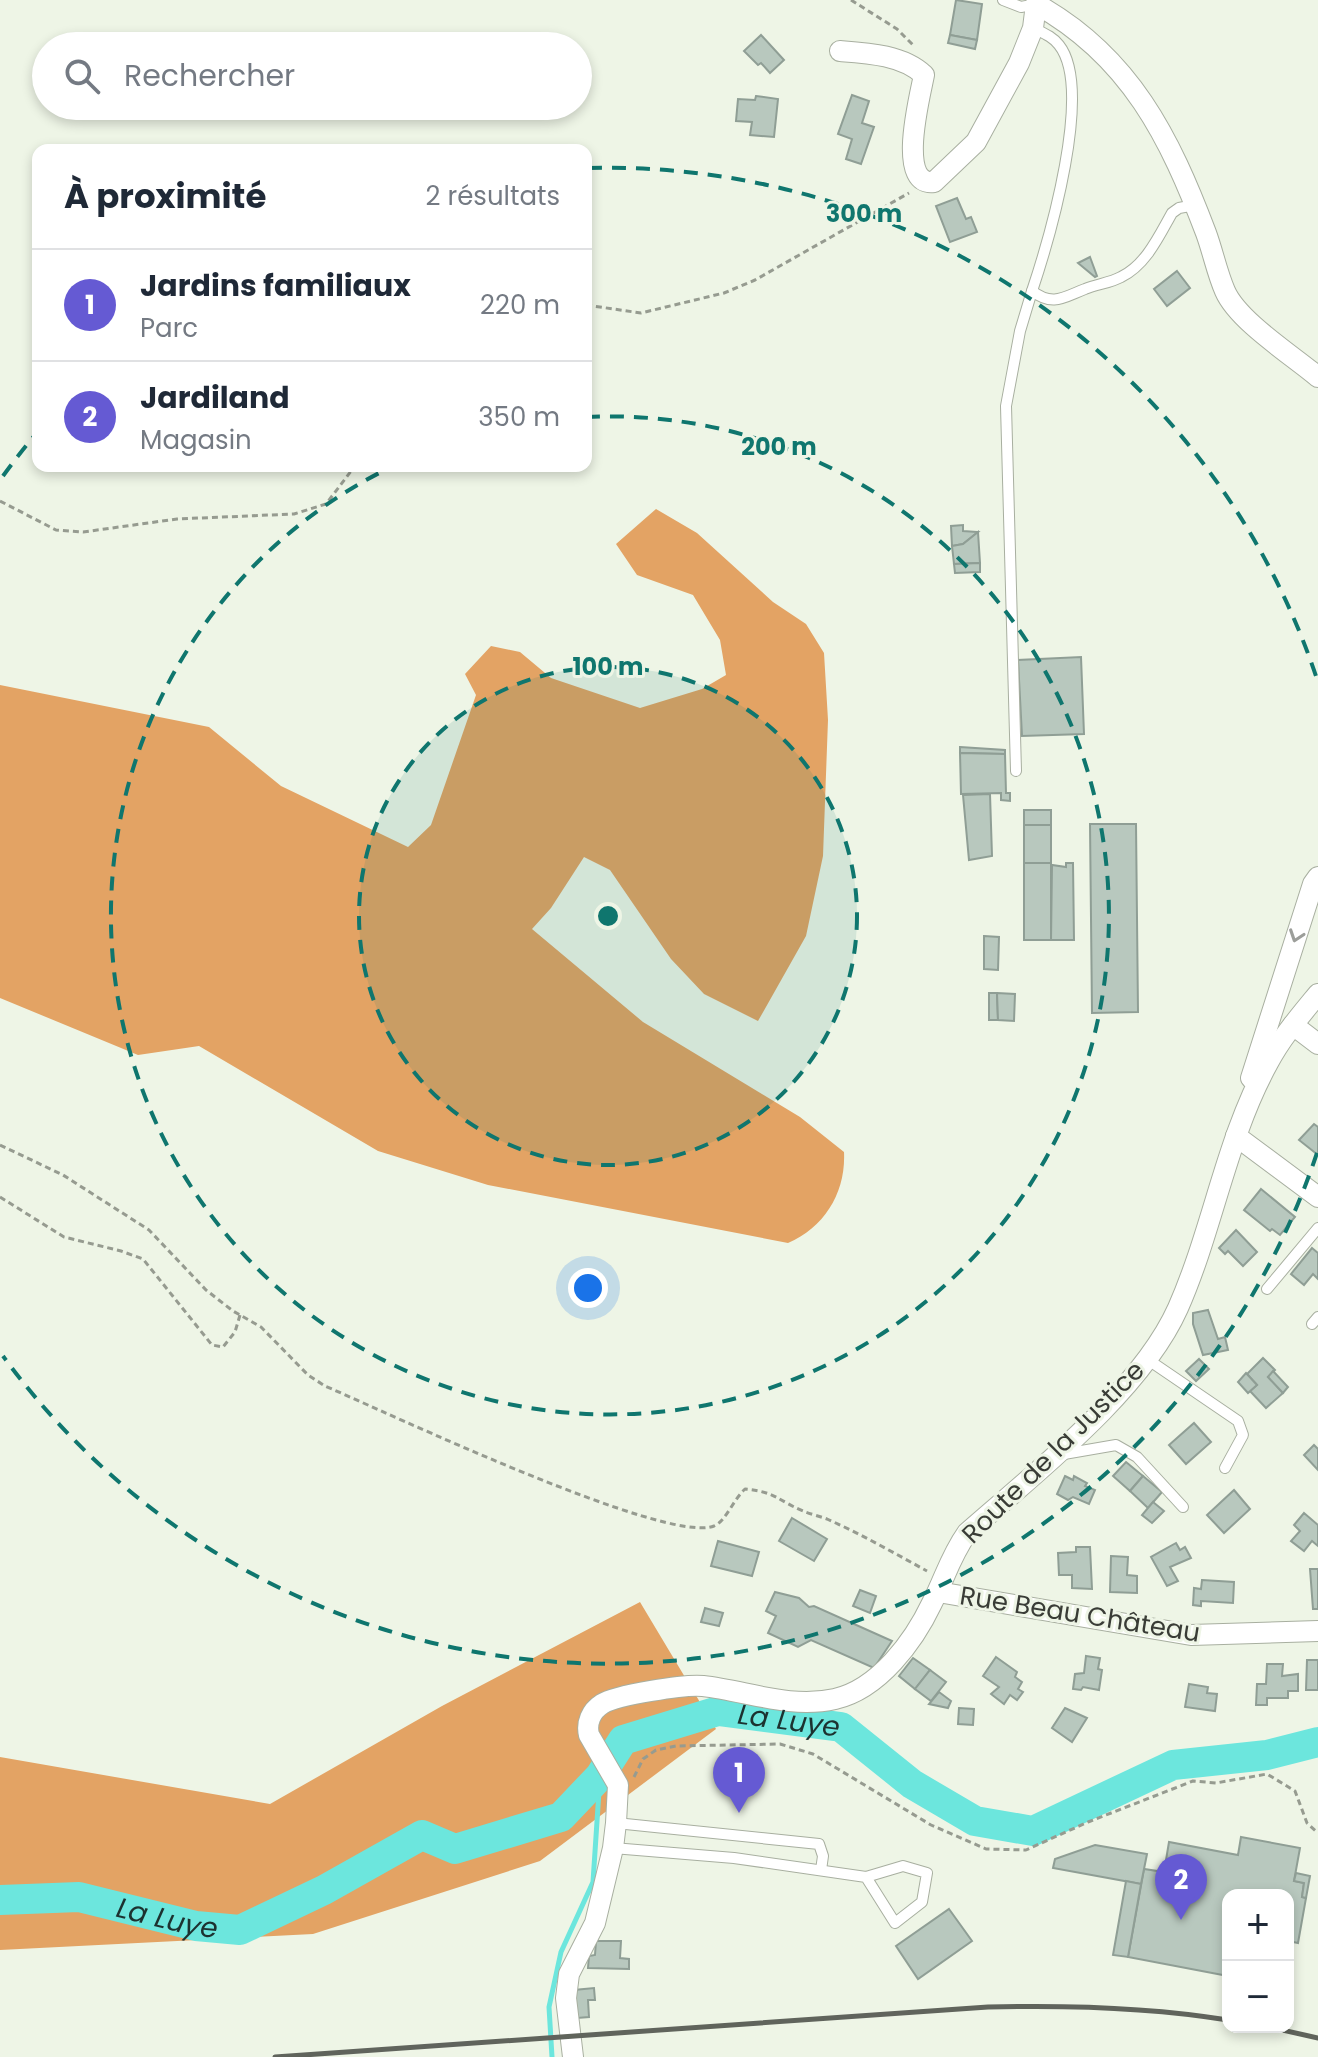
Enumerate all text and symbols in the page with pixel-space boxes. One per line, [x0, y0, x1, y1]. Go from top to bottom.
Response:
search box [32, 32, 592, 120]
icon: search [60, 54, 104, 98]
text: Rechercher [124, 54, 295, 97]
text: À proximité [64, 172, 266, 220]
text: 2 résultats [426, 178, 560, 214]
text: 300 m [826, 197, 902, 230]
text: Jardins familiaux [140, 264, 411, 307]
text: 1 [85, 287, 95, 323]
text: 220 m [480, 287, 560, 323]
text: Parc [140, 310, 198, 346]
text: Jardiland [140, 376, 290, 419]
text: 2 [83, 399, 97, 435]
text: 350 m [478, 399, 560, 435]
text: Magasin [140, 422, 252, 458]
text: 200 m [741, 430, 817, 463]
text: 100 m [573, 650, 643, 683]
centre of rings [594, 902, 622, 930]
one-way arrow [1289, 928, 1305, 942]
your location [568, 1268, 608, 1308]
street label: Route de la Justice [954, 1353, 1152, 1551]
street label: Rue Beau Château [957, 1577, 1203, 1651]
water label: La Luye [736, 1694, 842, 1746]
pin: 1 [713, 1747, 765, 1813]
pin: 2 [1155, 1854, 1207, 1920]
water label: La Luye [113, 1888, 219, 1947]
map controls [1222, 1889, 1294, 2033]
button: + [1222, 1889, 1294, 1961]
button: − [1222, 1961, 1294, 2033]

